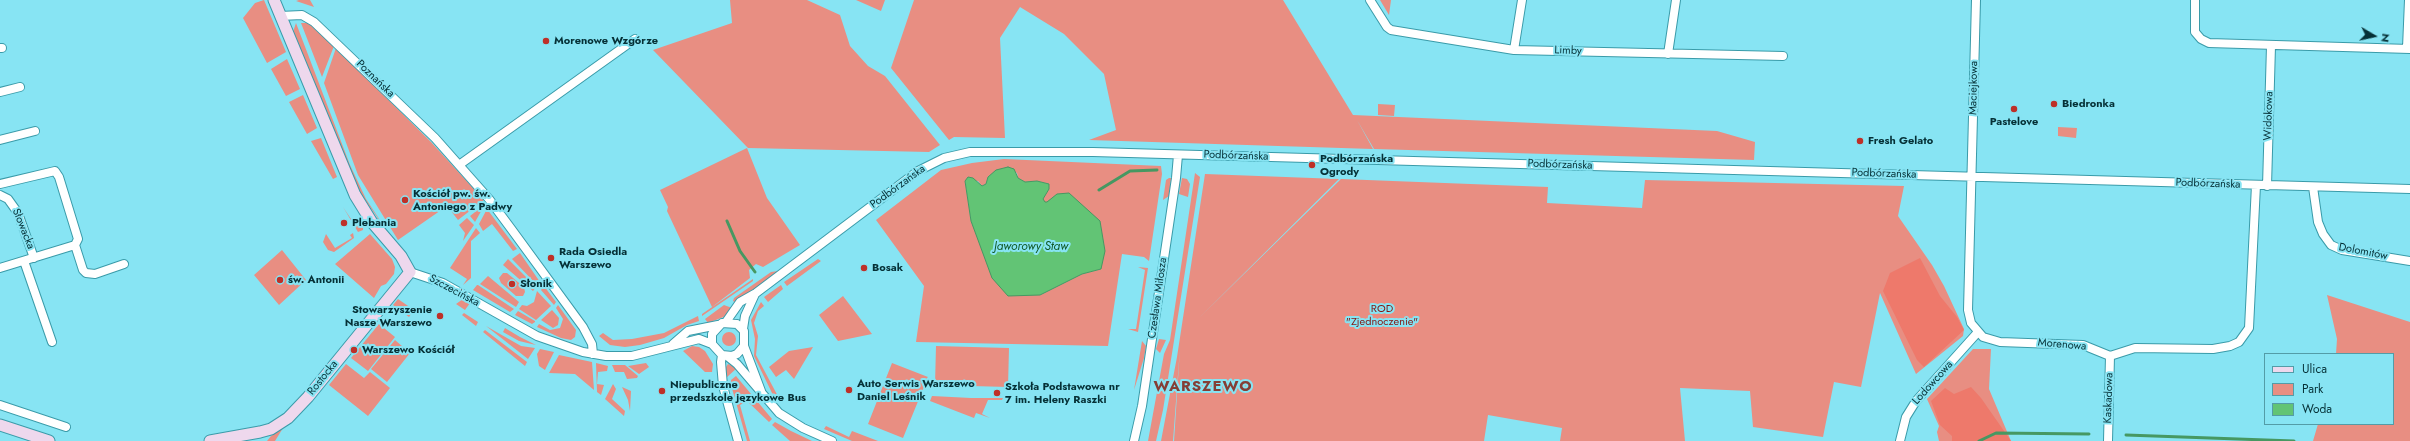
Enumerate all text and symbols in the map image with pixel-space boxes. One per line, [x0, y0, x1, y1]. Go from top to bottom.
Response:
north arrow [2354, 16, 2394, 56]
text: N [2377, 32, 2394, 43]
place label: Morenowe Wzgórze [554, 34, 658, 48]
marker: Morenowe Wzgórze [541, 36, 551, 46]
street label: Limby [1554, 44, 1582, 58]
street label: Poznańska [353, 58, 397, 100]
street label: Maciejkowa [1967, 61, 1981, 115]
street label: Widokowa [2262, 91, 2276, 141]
place label: Biedronka [2062, 97, 2115, 111]
marker: Biedronka [2049, 99, 2059, 109]
marker: Pastelove [2009, 104, 2019, 114]
place label: Pastelove [1990, 115, 2038, 129]
place label: Fresh Gelato [1868, 134, 1933, 148]
marker: Fresh Gelato [1855, 136, 1865, 146]
street label: Podbórzańska [1203, 148, 1269, 164]
place label: Podbórzańska Ogrody [1320, 152, 1393, 178]
street label: Podbórzańska [1527, 157, 1593, 173]
marker: Podbórzańska Ogrody [1307, 160, 1317, 170]
street label: Podbórzańska [868, 163, 928, 211]
street label: Podbórzańska [1851, 166, 1917, 182]
street label: Podbórzańska [2175, 176, 2241, 192]
place label: Kościół pw. św. Antoniego z Padwy [413, 187, 512, 213]
marker: Kościół pw. św. Antoniego z Padwy [400, 195, 410, 205]
street label: Słowacka [9, 207, 37, 251]
place label: Plebania [352, 216, 396, 230]
marker: Plebania [339, 218, 349, 228]
water label: Jaworowy Staw [994, 240, 1068, 254]
street label: Dolomitów [2337, 241, 2389, 263]
place label: Rada Osiedla Warszewo [559, 245, 627, 271]
marker: Rada Osiedla Warszewo [546, 253, 556, 263]
street label: Czesława Miłosza [1146, 257, 1170, 339]
place label: Bosak [872, 261, 903, 275]
marker: Bosak [859, 263, 869, 273]
street label: Szczecińska [427, 272, 481, 310]
place label: św. Antonii [288, 273, 344, 287]
marker: św. Antonii [275, 275, 285, 285]
place label: Słonik [520, 277, 552, 291]
marker: Słonik [507, 279, 517, 289]
park label: ROD "Zjednoczenie" [1346, 302, 1418, 328]
place label: Stowarzyszenie Nasze Warszewo [345, 303, 432, 329]
marker: Stowarzyszenie Nasze Warszewo [435, 311, 445, 321]
street label: Morenowa [2037, 336, 2087, 354]
place label: Warszewo Kościół [362, 343, 455, 357]
marker: Warszewo Kościół [349, 345, 359, 355]
legend [2264, 353, 2394, 425]
street label: Rostocka [305, 358, 341, 398]
street label: Lodowcowa [1910, 358, 1956, 408]
text: Ulica [2302, 360, 2327, 378]
street label: Kaskadowa [2102, 372, 2116, 424]
place label: Auto Serwis Warszewo Daniel Leśnik [857, 377, 975, 403]
place label: Niepubliczne przedszkole językowe Bus [670, 378, 806, 404]
district label: WARSZEWO [1154, 378, 1252, 396]
place label: Szkoła Podstawowa nr 7 im. Heleny Raszki [1005, 380, 1120, 406]
text: Park [2302, 380, 2323, 398]
marker: Auto Serwis Warszewo Daniel Leśnik [844, 385, 854, 395]
marker: Niepubliczne przedszkole językowe Bus [657, 386, 667, 396]
marker: Szkoła Podstawowa nr 7 im. Heleny Raszki [992, 388, 1002, 398]
text: Woda [2302, 400, 2332, 418]

